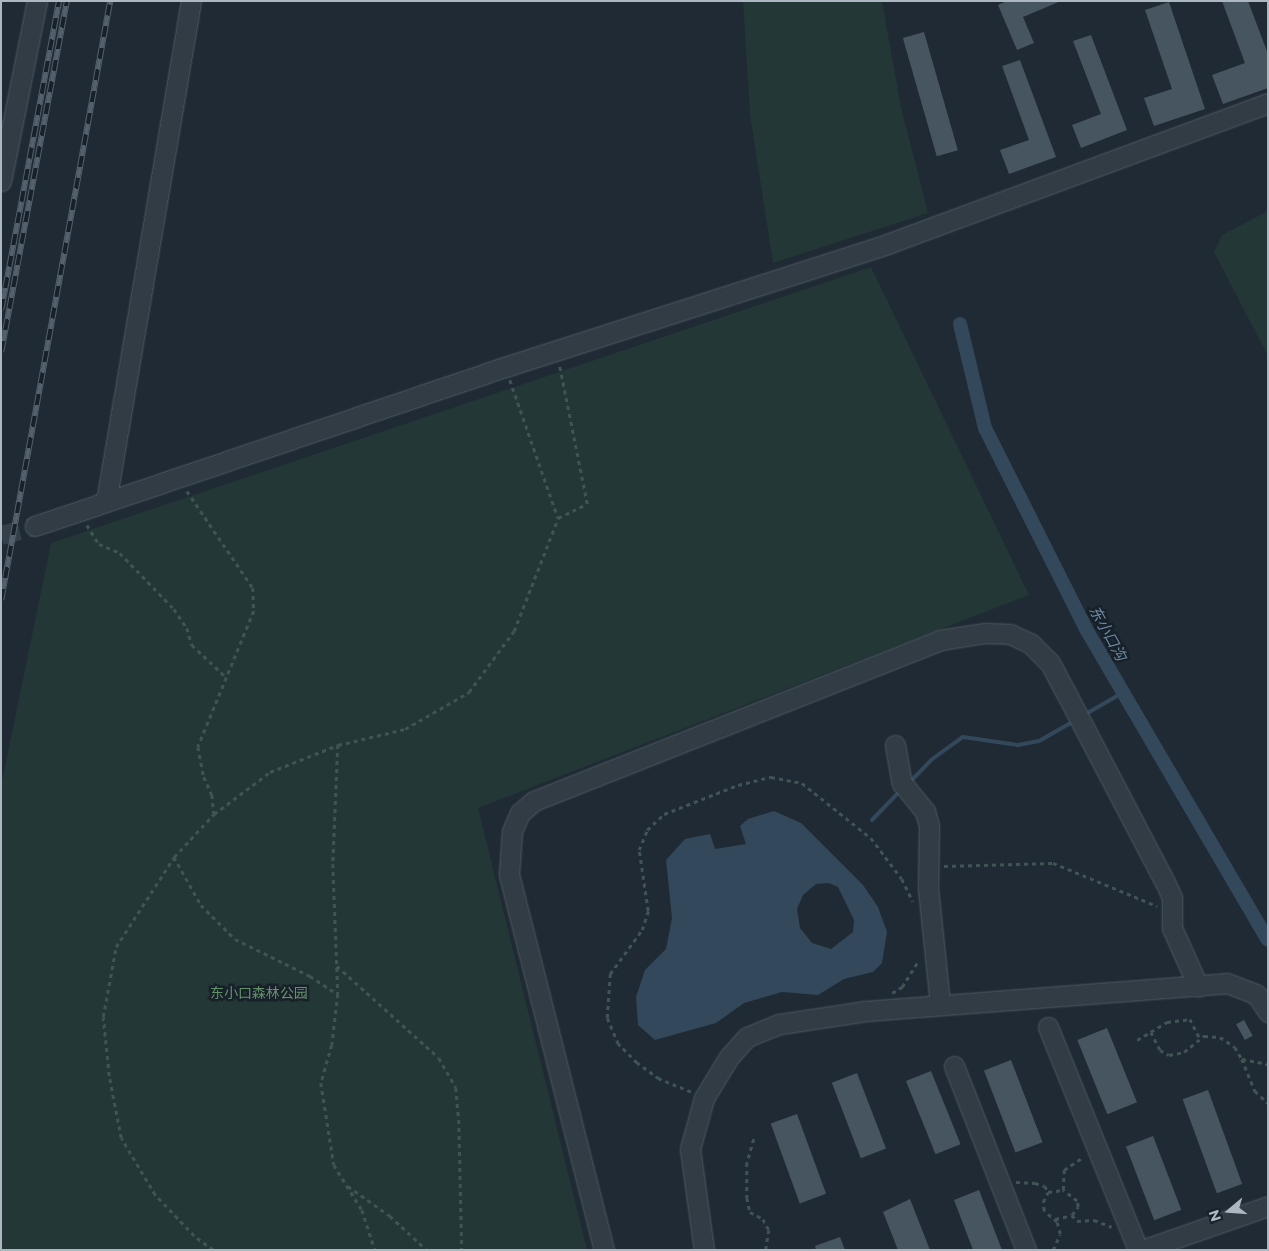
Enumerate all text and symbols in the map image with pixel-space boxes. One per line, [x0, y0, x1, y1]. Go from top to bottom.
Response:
water label: 东小口沟 [1086, 602, 1130, 664]
park label: 东小口森林公园 [210, 985, 308, 1001]
north arrow [1204, 1186, 1254, 1236]
text: N [1204, 1207, 1225, 1224]

